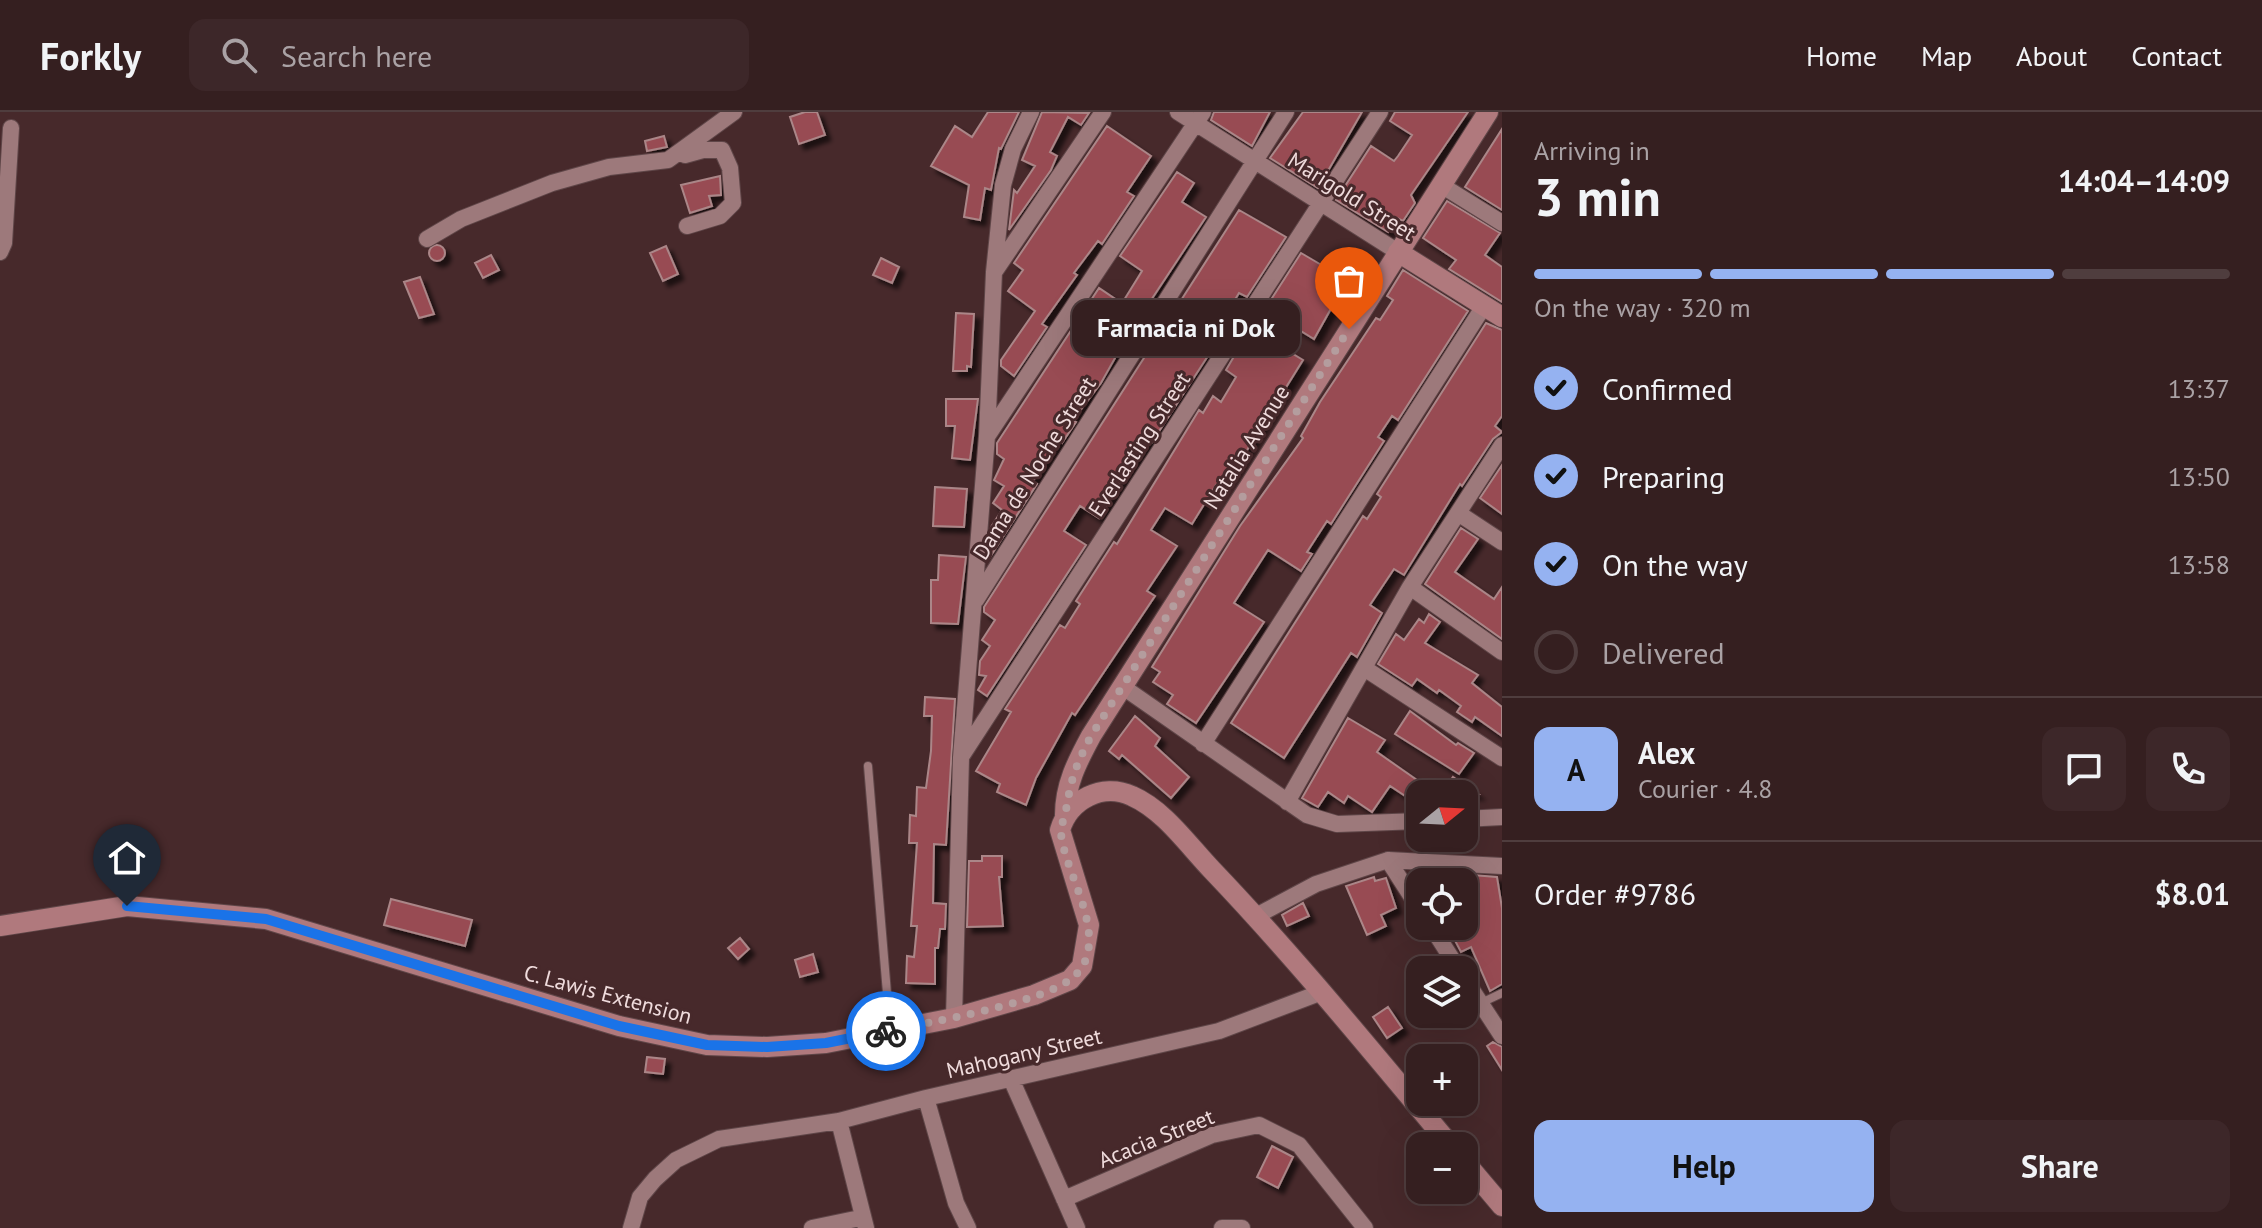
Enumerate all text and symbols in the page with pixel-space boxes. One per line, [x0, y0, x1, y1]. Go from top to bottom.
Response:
search box [189, 19, 749, 91]
text: Forkly [40, 31, 141, 80]
icon: search [217, 33, 261, 77]
text: Search here [281, 36, 432, 75]
text: Home [1806, 37, 1877, 74]
text: Map [1921, 37, 1972, 74]
text: About [2016, 37, 2087, 74]
text: Contact [2131, 37, 2222, 74]
text: Arriving in [1534, 134, 1650, 167]
street label: Marigold Street [1283, 146, 1422, 247]
text: 14:04–14:09 [2058, 161, 2230, 200]
text: 3 min [1534, 163, 1661, 230]
pin [1315, 247, 1383, 329]
icon: bag [1327, 259, 1371, 303]
text: On the way · 320 m [1534, 291, 1751, 324]
callout: Farmacia ni Dok [1073, 301, 1301, 357]
text: Farmacia ni Dok [1097, 311, 1275, 344]
street label: Everlasting Street [1082, 366, 1196, 522]
icon: check [1534, 366, 1578, 410]
text: Confirmed [1602, 369, 1733, 408]
street label: Dama de Noche Street [966, 371, 1102, 565]
text: 13:37 [2168, 372, 2230, 405]
street label: Natalia Avenue [1197, 380, 1295, 514]
icon: check [1534, 454, 1578, 498]
text: Preparing [1602, 457, 1725, 496]
text: 13:50 [2168, 460, 2230, 493]
icon: check [1534, 542, 1578, 586]
text: On the way [1602, 545, 1748, 584]
text: 13:58 [2168, 548, 2230, 581]
text: Delivered [1602, 633, 1725, 672]
button: chat [2042, 727, 2126, 811]
button: phone [2146, 727, 2230, 811]
text: Alex [1638, 733, 1695, 772]
text: A [1567, 750, 1585, 789]
text: Courier · 4.8 [1638, 772, 1772, 805]
north arrow [1406, 780, 1478, 852]
map controls [1406, 780, 1478, 1204]
pin [93, 824, 161, 906]
icon: home [105, 836, 149, 880]
button: locate [1406, 868, 1478, 940]
text: Order #9786 [1534, 874, 1696, 913]
text: $8.01 [2155, 874, 2230, 913]
button: layers [1406, 956, 1478, 1028]
street label: C. Lawis Extension [521, 958, 695, 1030]
courier [846, 991, 926, 1071]
icon: bike [864, 1009, 908, 1053]
street label: Mahogany Street [944, 1021, 1105, 1084]
button: + [1406, 1044, 1478, 1116]
street label: Acacia Street [1094, 1102, 1218, 1174]
button: Help [1534, 1120, 1874, 1212]
button: Share [1890, 1120, 2230, 1212]
button: − [1406, 1132, 1478, 1204]

